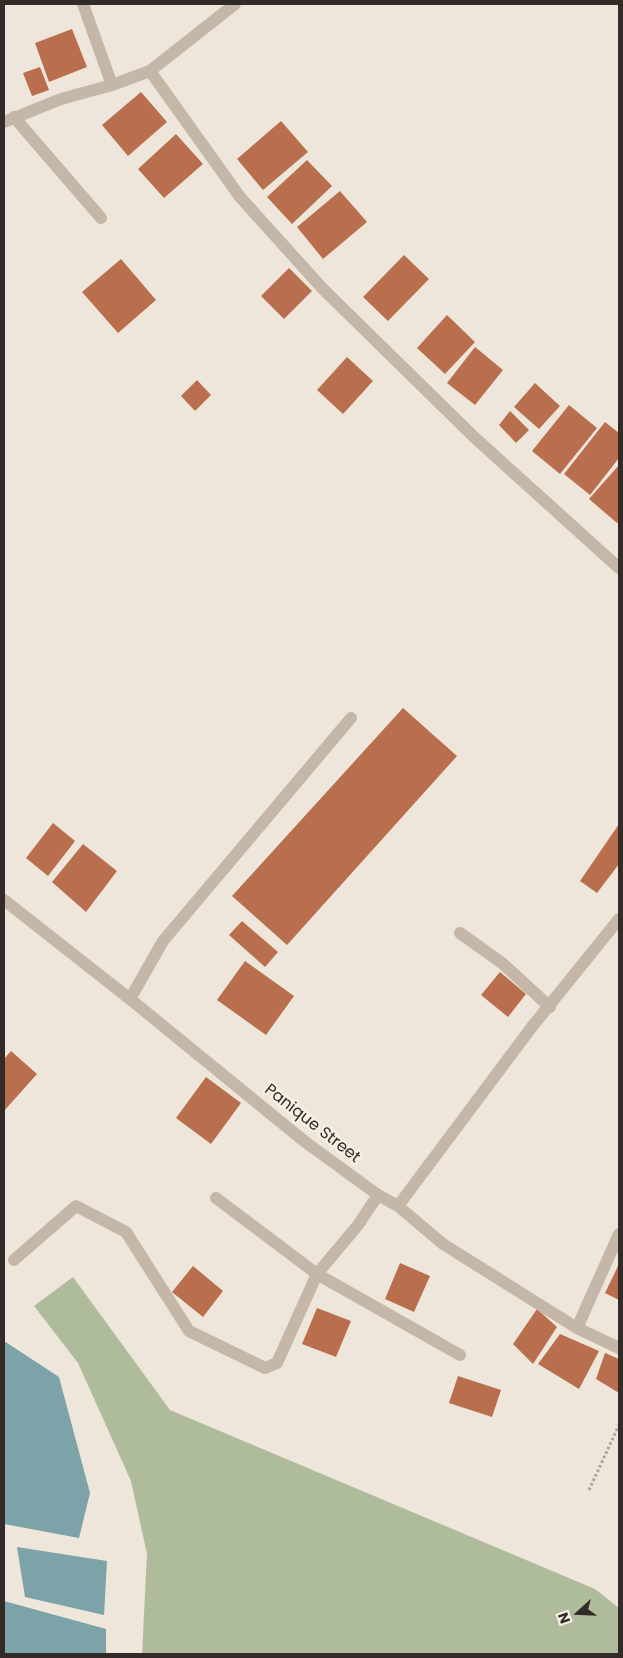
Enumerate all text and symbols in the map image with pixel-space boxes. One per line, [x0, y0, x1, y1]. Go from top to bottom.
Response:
street label: Panique Street [260, 1081, 364, 1167]
north arrow [553, 1588, 603, 1638]
text: N [553, 1610, 575, 1626]

